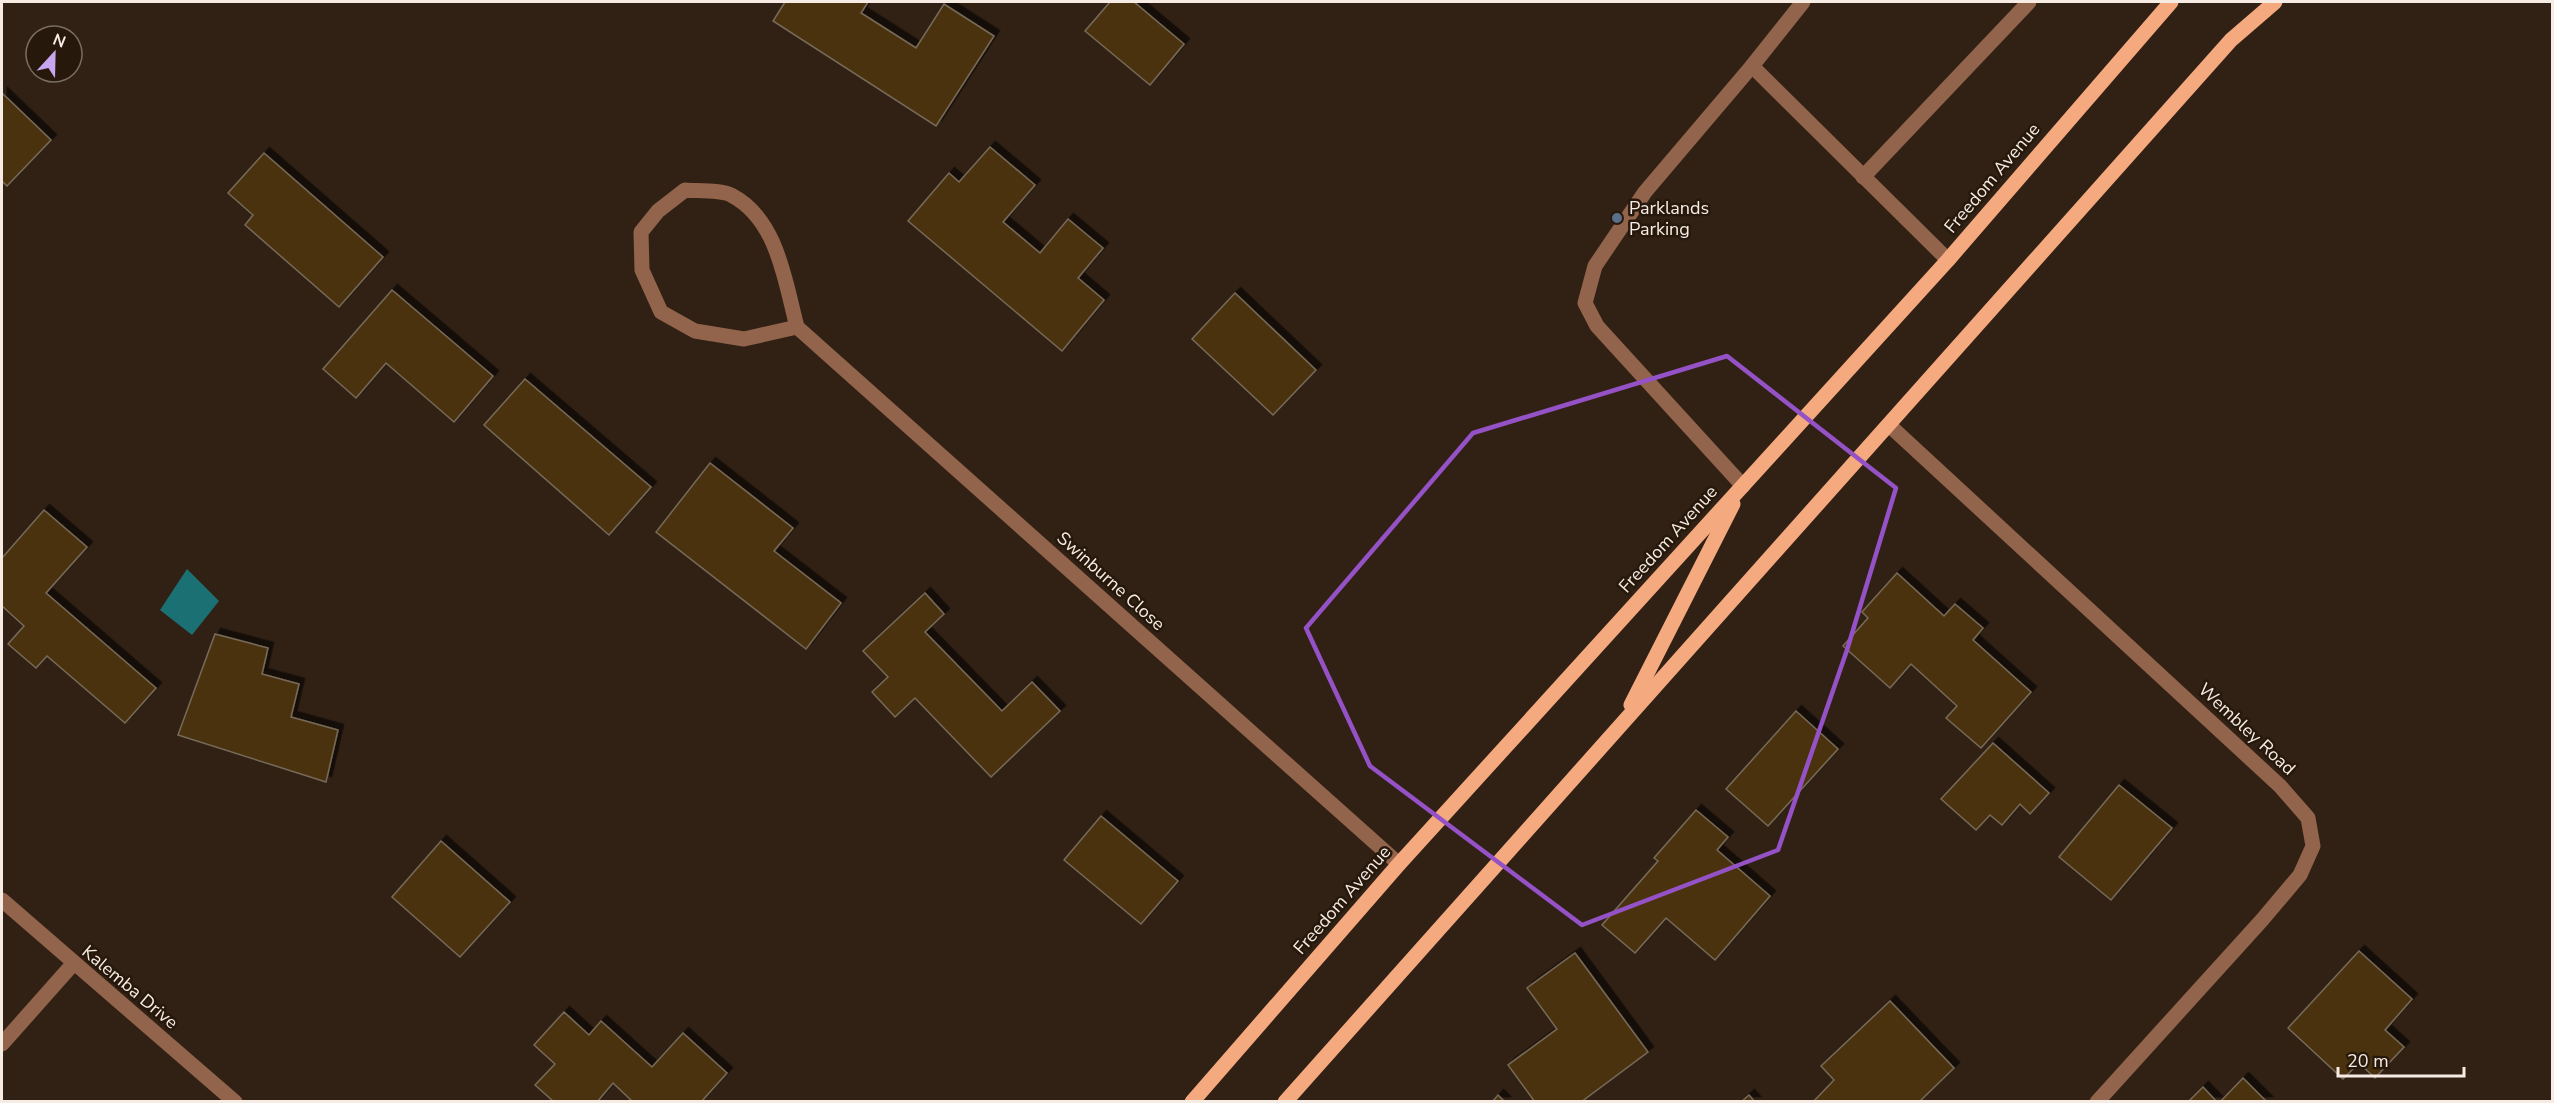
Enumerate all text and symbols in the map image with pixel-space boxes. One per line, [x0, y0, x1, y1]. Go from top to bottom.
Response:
north arrow [24, 24, 84, 84]
text: N [50, 29, 69, 53]
street label: Freedom Avenue [1939, 118, 2045, 238]
place label: Parklands Parking [1629, 196, 1709, 241]
marker: Parklands Parking [1610, 211, 1624, 225]
street label: Freedom Avenue [1613, 480, 1723, 598]
street label: Swinburne Close [1052, 526, 1170, 636]
street label: Wembley Road [2193, 678, 2301, 780]
street label: Freedom Avenue [1288, 840, 1396, 960]
street label: Kalemba Drive [77, 940, 183, 1034]
scale bar [2338, 1040, 2464, 1078]
text: 20 m [2347, 1049, 2389, 1073]

